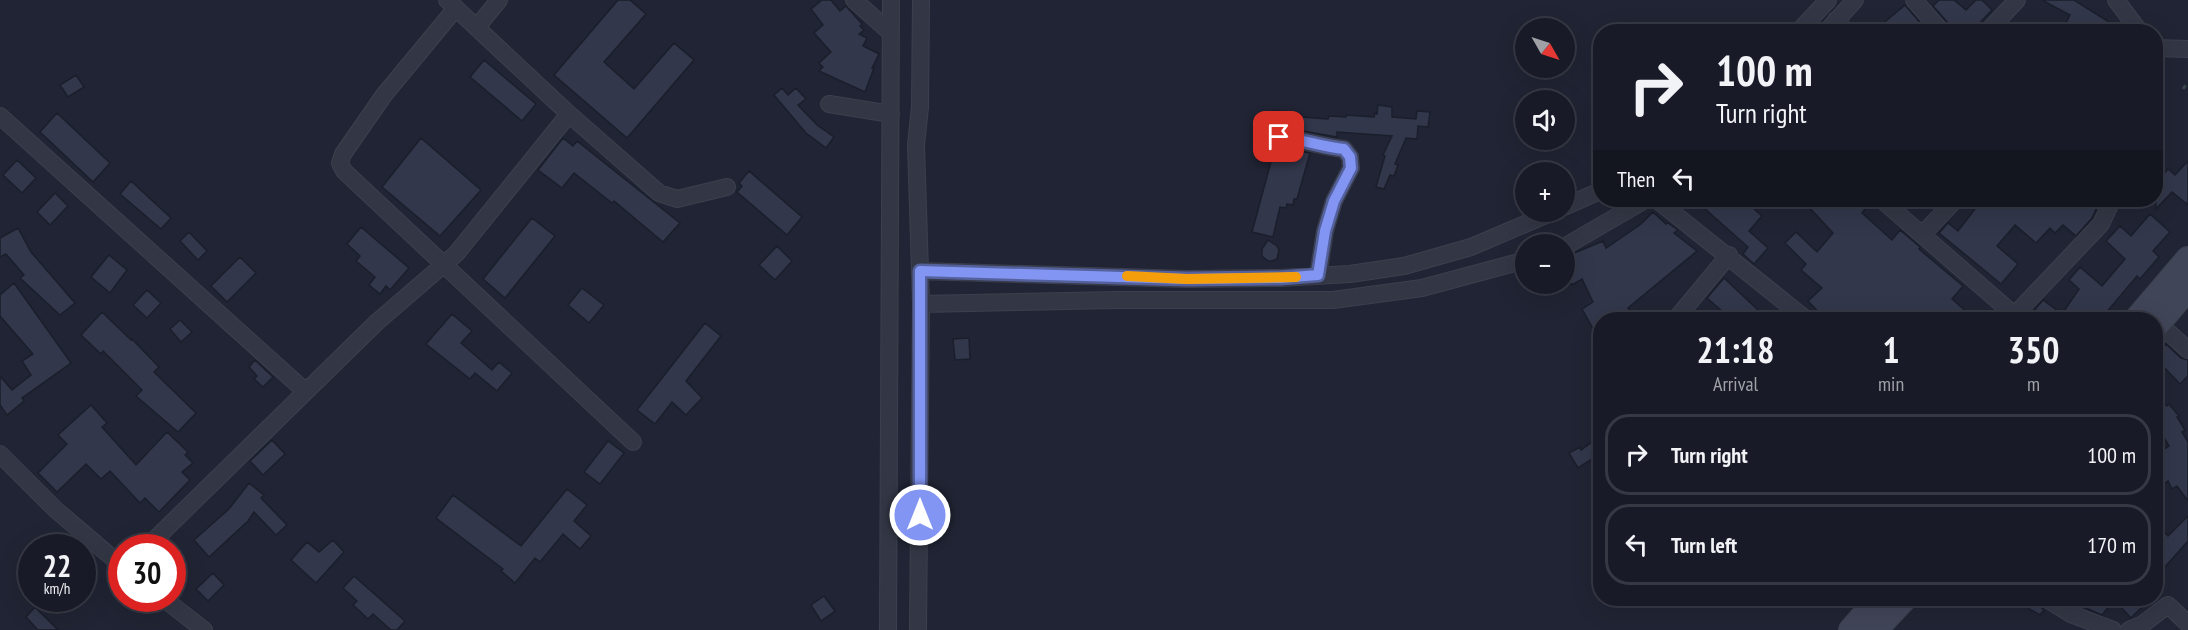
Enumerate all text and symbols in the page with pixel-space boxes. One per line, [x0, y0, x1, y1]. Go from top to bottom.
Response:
north arrow [1515, 18, 1575, 78]
map controls [1515, 18, 1575, 294]
text: 100 m [1716, 43, 1813, 98]
icon: right [1617, 48, 1695, 126]
button: sound [1515, 90, 1575, 150]
text: Turn right [1716, 96, 1807, 130]
pin [1253, 111, 1304, 162]
icon: arrive [1262, 120, 1295, 153]
button: + [1515, 162, 1575, 222]
icon: left [1667, 162, 1700, 195]
text: Then [1617, 165, 1655, 193]
button: − [1515, 234, 1575, 294]
text: 21:18 [1697, 326, 1774, 373]
text: 1 [1882, 326, 1900, 373]
text: 350 [2008, 326, 2059, 373]
text: Arrival [1713, 371, 1758, 397]
text: min [1878, 371, 1904, 397]
text: m [2027, 371, 2040, 397]
icon: right [1620, 438, 1653, 471]
text: Turn right [1671, 441, 1748, 469]
text: 100 m [2087, 441, 2136, 469]
position arrow [888, 483, 952, 547]
icon: left [1620, 528, 1653, 561]
text: Turn left [1671, 531, 1737, 559]
text: 170 m [2087, 531, 2136, 559]
speed limit sign: 30 [108, 534, 186, 612]
text: 22 [43, 546, 71, 585]
text: km/h [44, 579, 70, 598]

